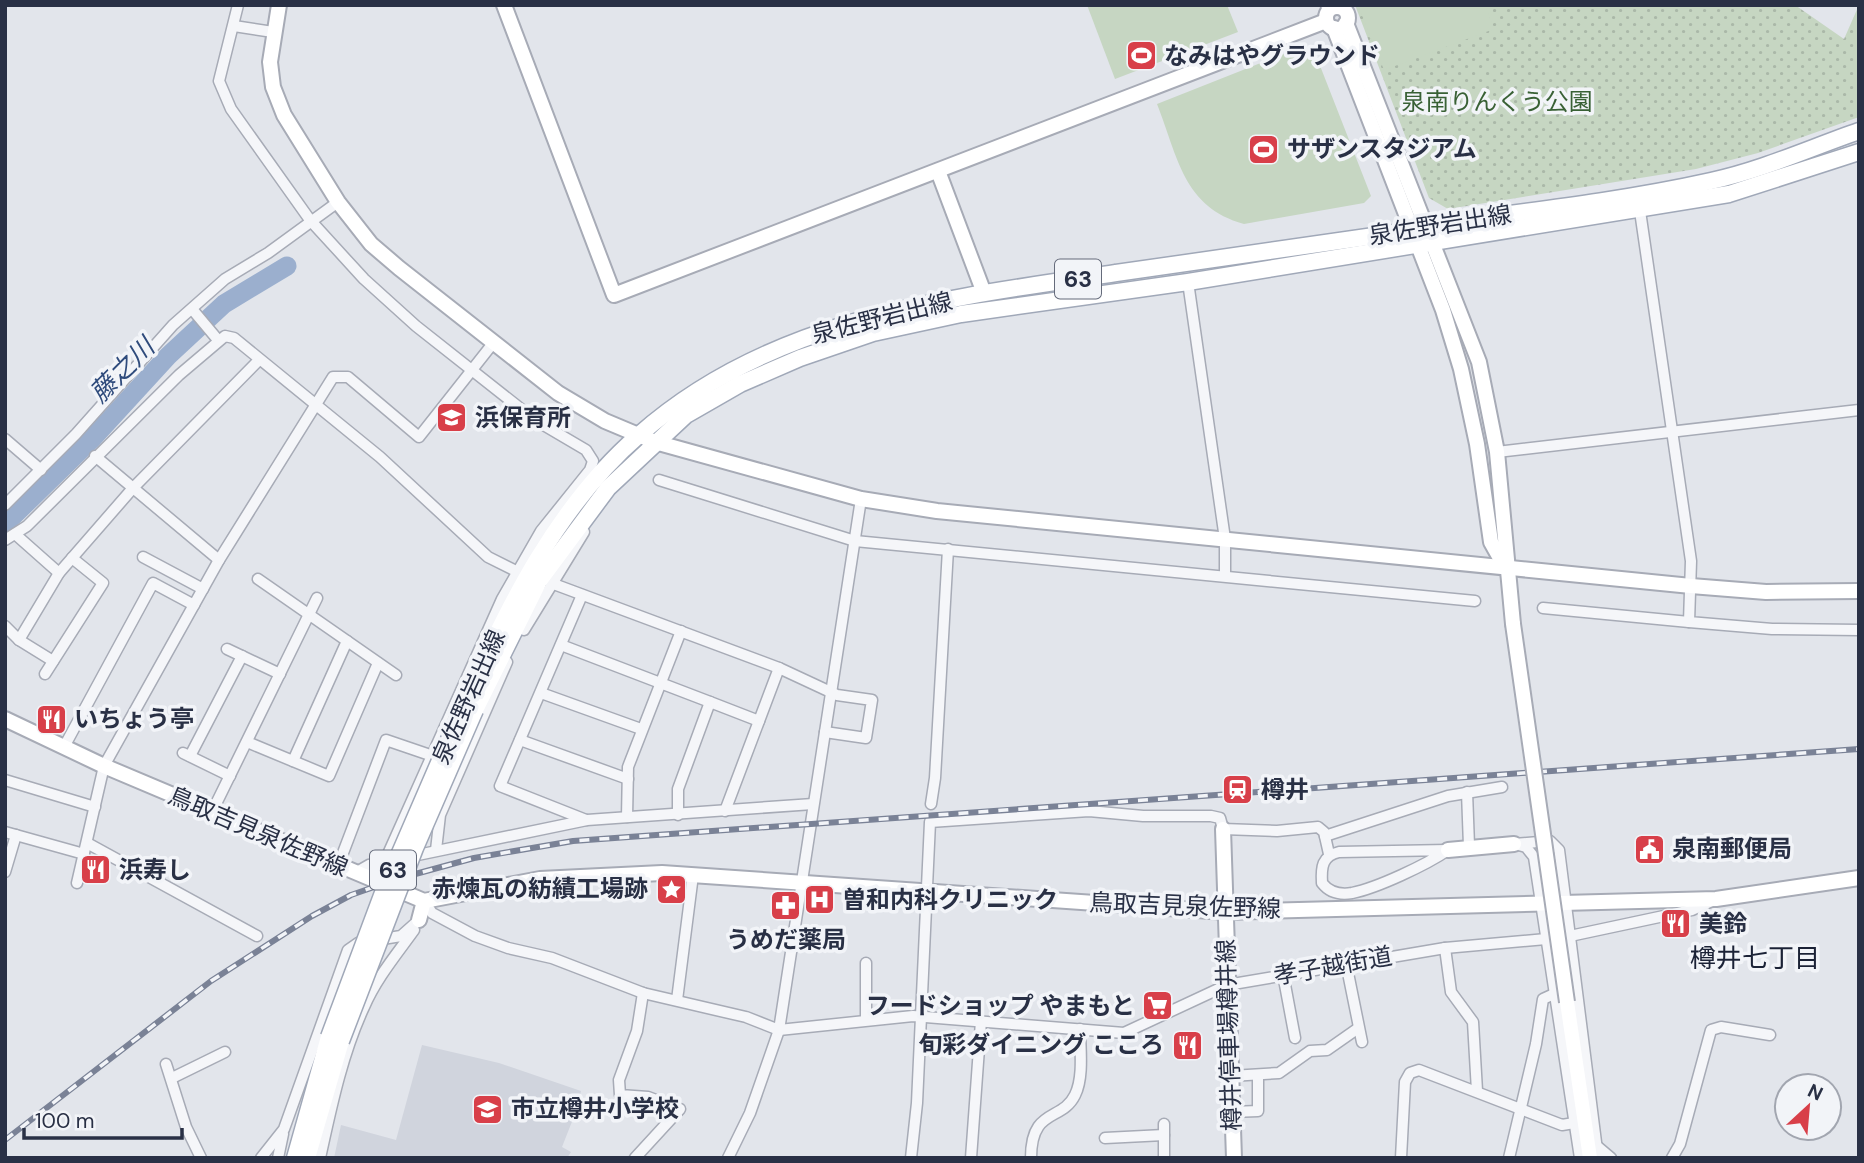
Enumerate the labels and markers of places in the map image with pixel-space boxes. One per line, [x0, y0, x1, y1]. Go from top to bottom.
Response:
sports icon: なみはやグラウンド [1124, 39, 1158, 73]
place label: なみはやグラウンド [1164, 40, 1380, 71]
sports icon: サザンスタジアム [1247, 132, 1281, 166]
place label: サザンスタジアム [1287, 133, 1477, 164]
school or university icon: 浜保育所 [435, 401, 469, 435]
place label: 浜保育所 [475, 402, 571, 433]
restaurant icon: いちょう亭 [34, 702, 68, 736]
place label: いちょう亭 [74, 703, 194, 734]
station icon: 樽井 [1221, 773, 1255, 807]
place label: 樽井 [1261, 774, 1309, 805]
public building icon: 泉南郵便局 [1632, 832, 1666, 866]
place label: 泉南郵便局 [1672, 833, 1792, 864]
restaurant icon: 浜寿し [79, 853, 113, 887]
place label: 浜寿し [119, 854, 191, 885]
place icon: 赤煉瓦の紡績工場跡 [654, 872, 688, 906]
place label: 赤煉瓦の紡績工場跡 [432, 873, 648, 904]
hospital icon: 曽和内科クリニック [802, 883, 836, 917]
place label: 曽和内科クリニック [842, 884, 1058, 915]
pharmacy icon: うめだ薬局 [769, 889, 803, 923]
restaurant icon: 美鈴 [1659, 907, 1693, 941]
place label: 美鈴 [1699, 908, 1747, 939]
place label: うめだ薬局 [726, 924, 846, 955]
supermarket icon: フードショップ やまもと [1141, 989, 1175, 1023]
place label: フードショップ やまもと [866, 990, 1135, 1021]
restaurant icon: 旬彩ダイニング こころ [1170, 1028, 1204, 1062]
place label: 旬彩ダイニング こころ [918, 1029, 1164, 1060]
school or university icon: 市立樽井小学校 [471, 1092, 505, 1126]
place label: 市立樽井小学校 [511, 1093, 679, 1124]

